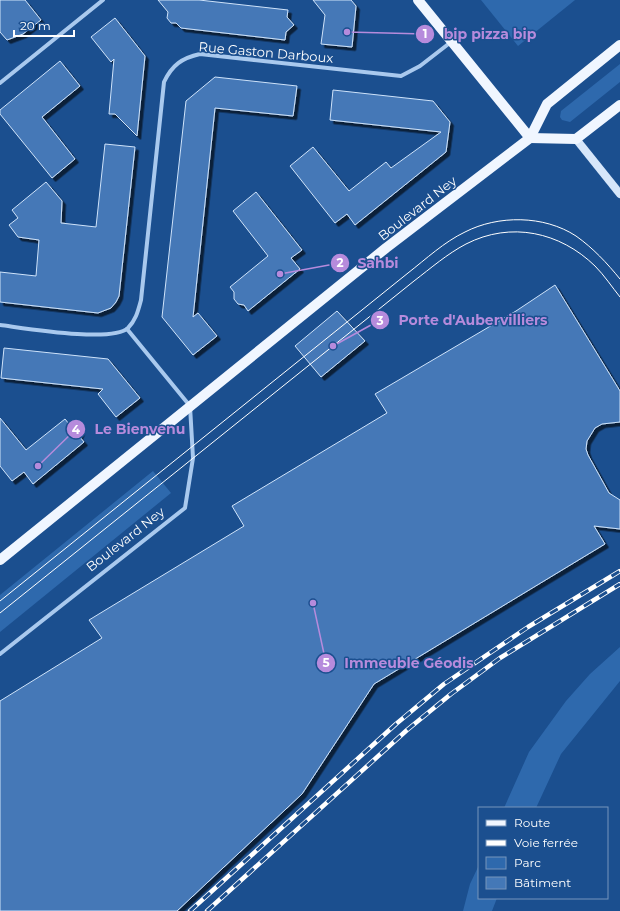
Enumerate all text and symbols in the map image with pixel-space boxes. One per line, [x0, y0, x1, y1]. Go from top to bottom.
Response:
scale bar [14, 12, 74, 38]
text: 20 m [20, 18, 51, 33]
callout: bip pizza bip [415, 21, 544, 47]
text: bip pizza bip [444, 25, 537, 43]
text: 1 [423, 26, 427, 41]
street label: Rue Gaston Darboux [198, 38, 334, 66]
street label: Boulevard Ney [375, 172, 460, 244]
callout: Sahbi [330, 250, 407, 276]
text: Sahbi [357, 254, 399, 272]
text: 2 [336, 255, 344, 270]
callout: Porte d'Aubervilliers [370, 307, 555, 333]
text: Porte d'Aubervilliers [399, 311, 548, 329]
text: 3 [375, 313, 384, 328]
callout: Le Bienvenu [66, 416, 193, 442]
text: Le Bienvenu [95, 420, 185, 438]
text: 4 [72, 422, 81, 437]
street label: Boulevard Ney [83, 503, 168, 575]
callout: Immeuble Géodis [316, 650, 481, 676]
text: Immeuble Géodis [344, 654, 474, 672]
text: 5 [322, 655, 330, 670]
legend [478, 807, 608, 899]
text: Route [514, 815, 550, 830]
text: Voie ferrée [514, 835, 578, 850]
text: Parc [514, 855, 541, 870]
text: Bâtiment [514, 875, 571, 890]

